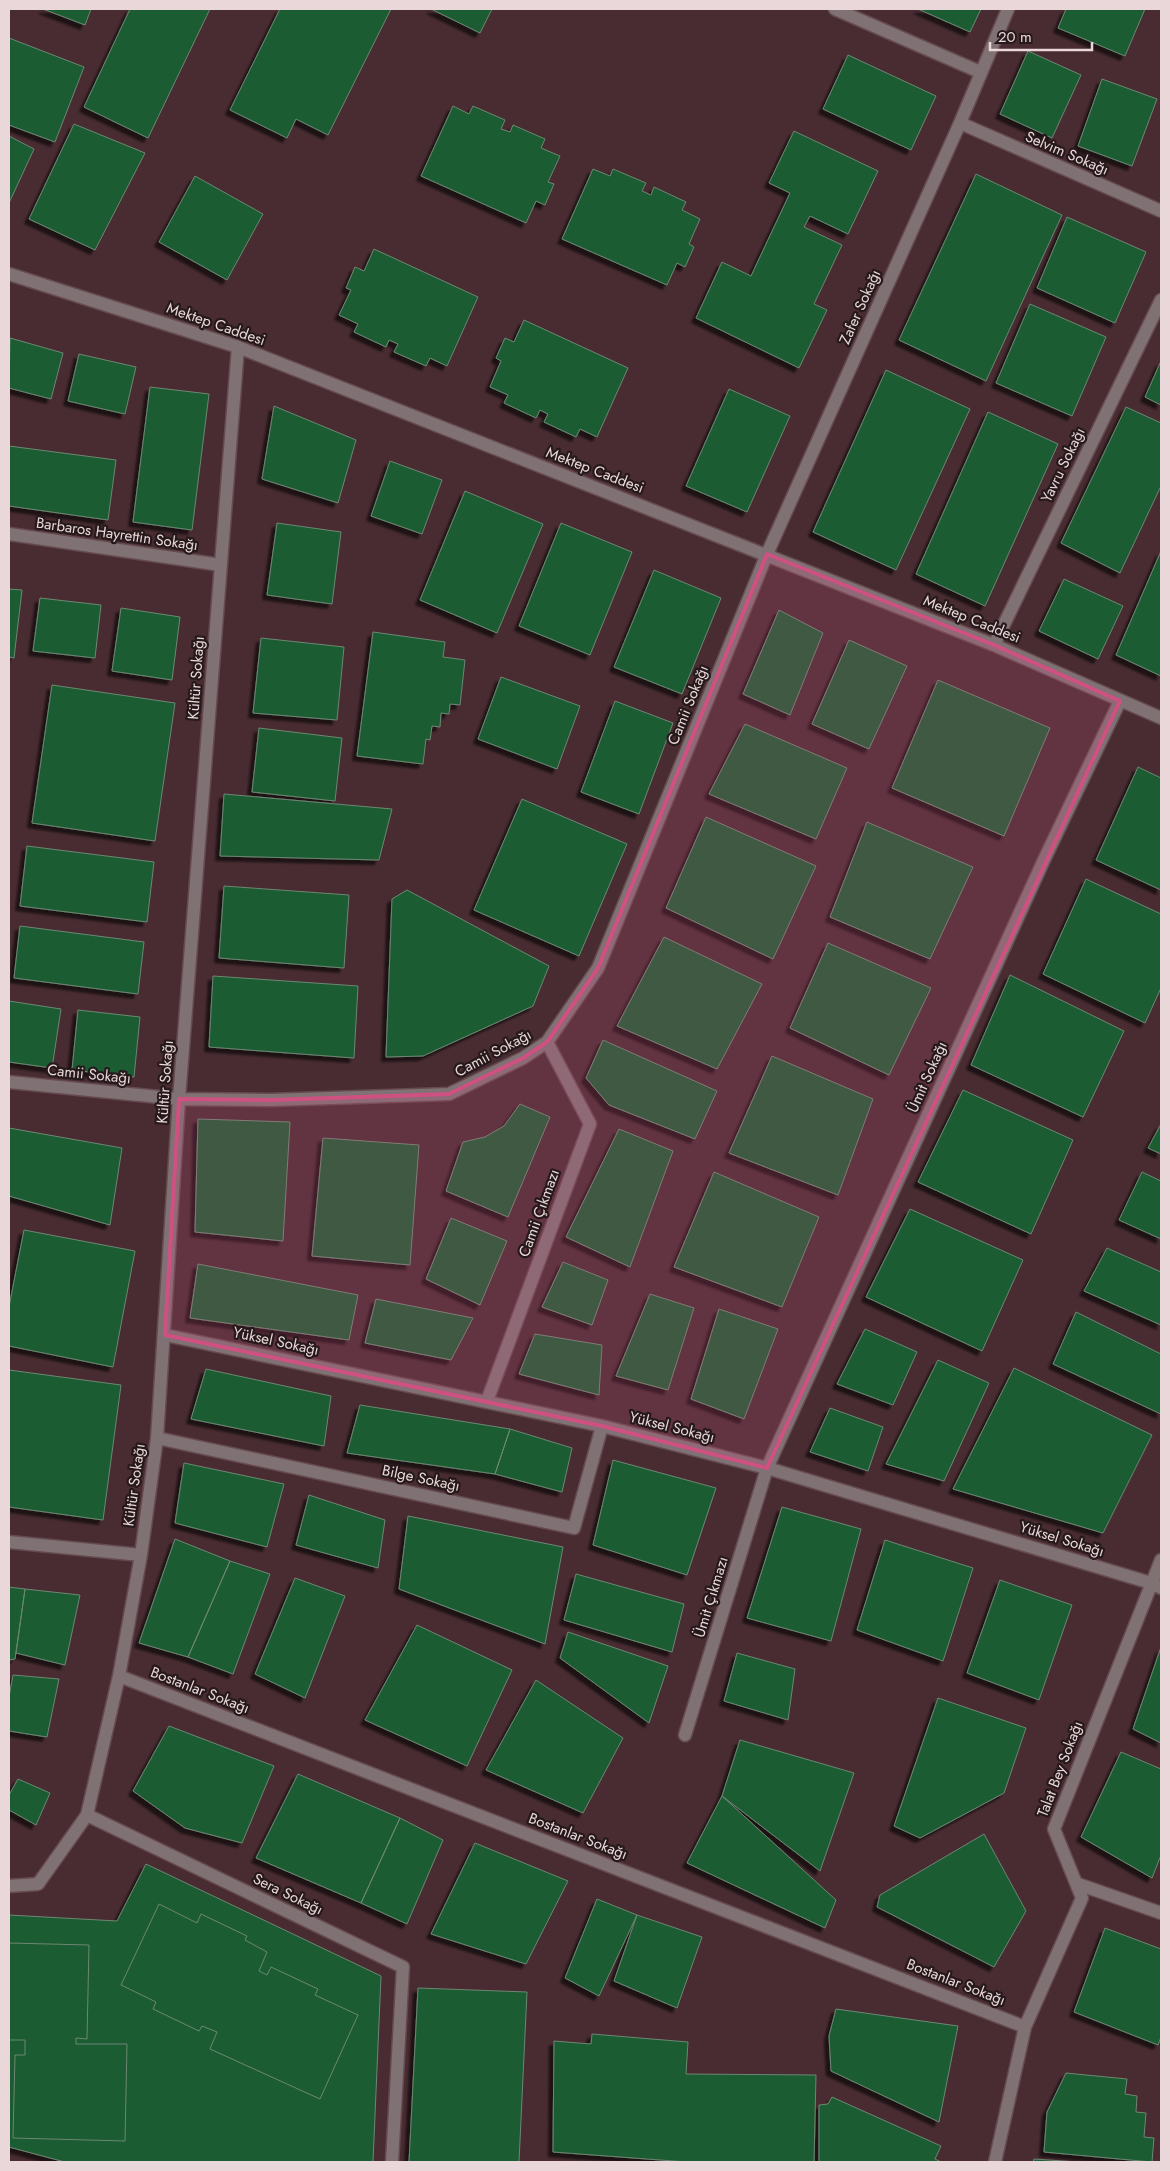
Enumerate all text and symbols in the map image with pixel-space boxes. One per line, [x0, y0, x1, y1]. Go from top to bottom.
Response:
scale bar [990, 20, 1092, 52]
text: 20 m [998, 26, 1032, 48]
street label: Selvim Sokağı [1022, 126, 1112, 180]
street label: Zafer Sokağı [834, 266, 886, 348]
street label: Mektep Caddesi [164, 297, 268, 351]
street label: Yavru Sokağı [1035, 424, 1091, 506]
street label: Mektep Caddesi [543, 441, 647, 499]
street label: Barbaros Hayrettin Sokağı [35, 512, 199, 556]
street label: Mektep Caddesi [920, 589, 1024, 649]
street label: Kültür Sokağı [182, 636, 210, 720]
street label: Camii Sokağı [662, 662, 714, 748]
street label: Camii Sokağı [451, 1024, 535, 1082]
street label: Ümit Sokağı [902, 1038, 952, 1116]
street label: Kültür Sokağı [151, 1040, 179, 1124]
street label: Camii Sokağı [46, 1059, 132, 1089]
street label: Camii Çıkmazı [513, 1166, 565, 1260]
street label: Yüksel Sokağı [231, 1321, 321, 1361]
street label: Yüksel Sokağı [627, 1406, 717, 1448]
street label: Kültür Sokağı [117, 1442, 151, 1528]
street label: Bilge Sokağı [380, 1459, 462, 1497]
street label: Yüksel Sokağı [1017, 1516, 1107, 1562]
street label: Ümit Çıkmazı [688, 1554, 734, 1640]
street label: Bostanlar Sokağı [147, 1661, 253, 1719]
street label: Talat Bey Sokağı [1032, 1718, 1088, 1820]
street label: Bostanlar Sokağı [525, 1807, 631, 1865]
street label: Sera Sokağı [249, 1868, 327, 1920]
street label: Bostanlar Sokağı [903, 1953, 1009, 2011]

